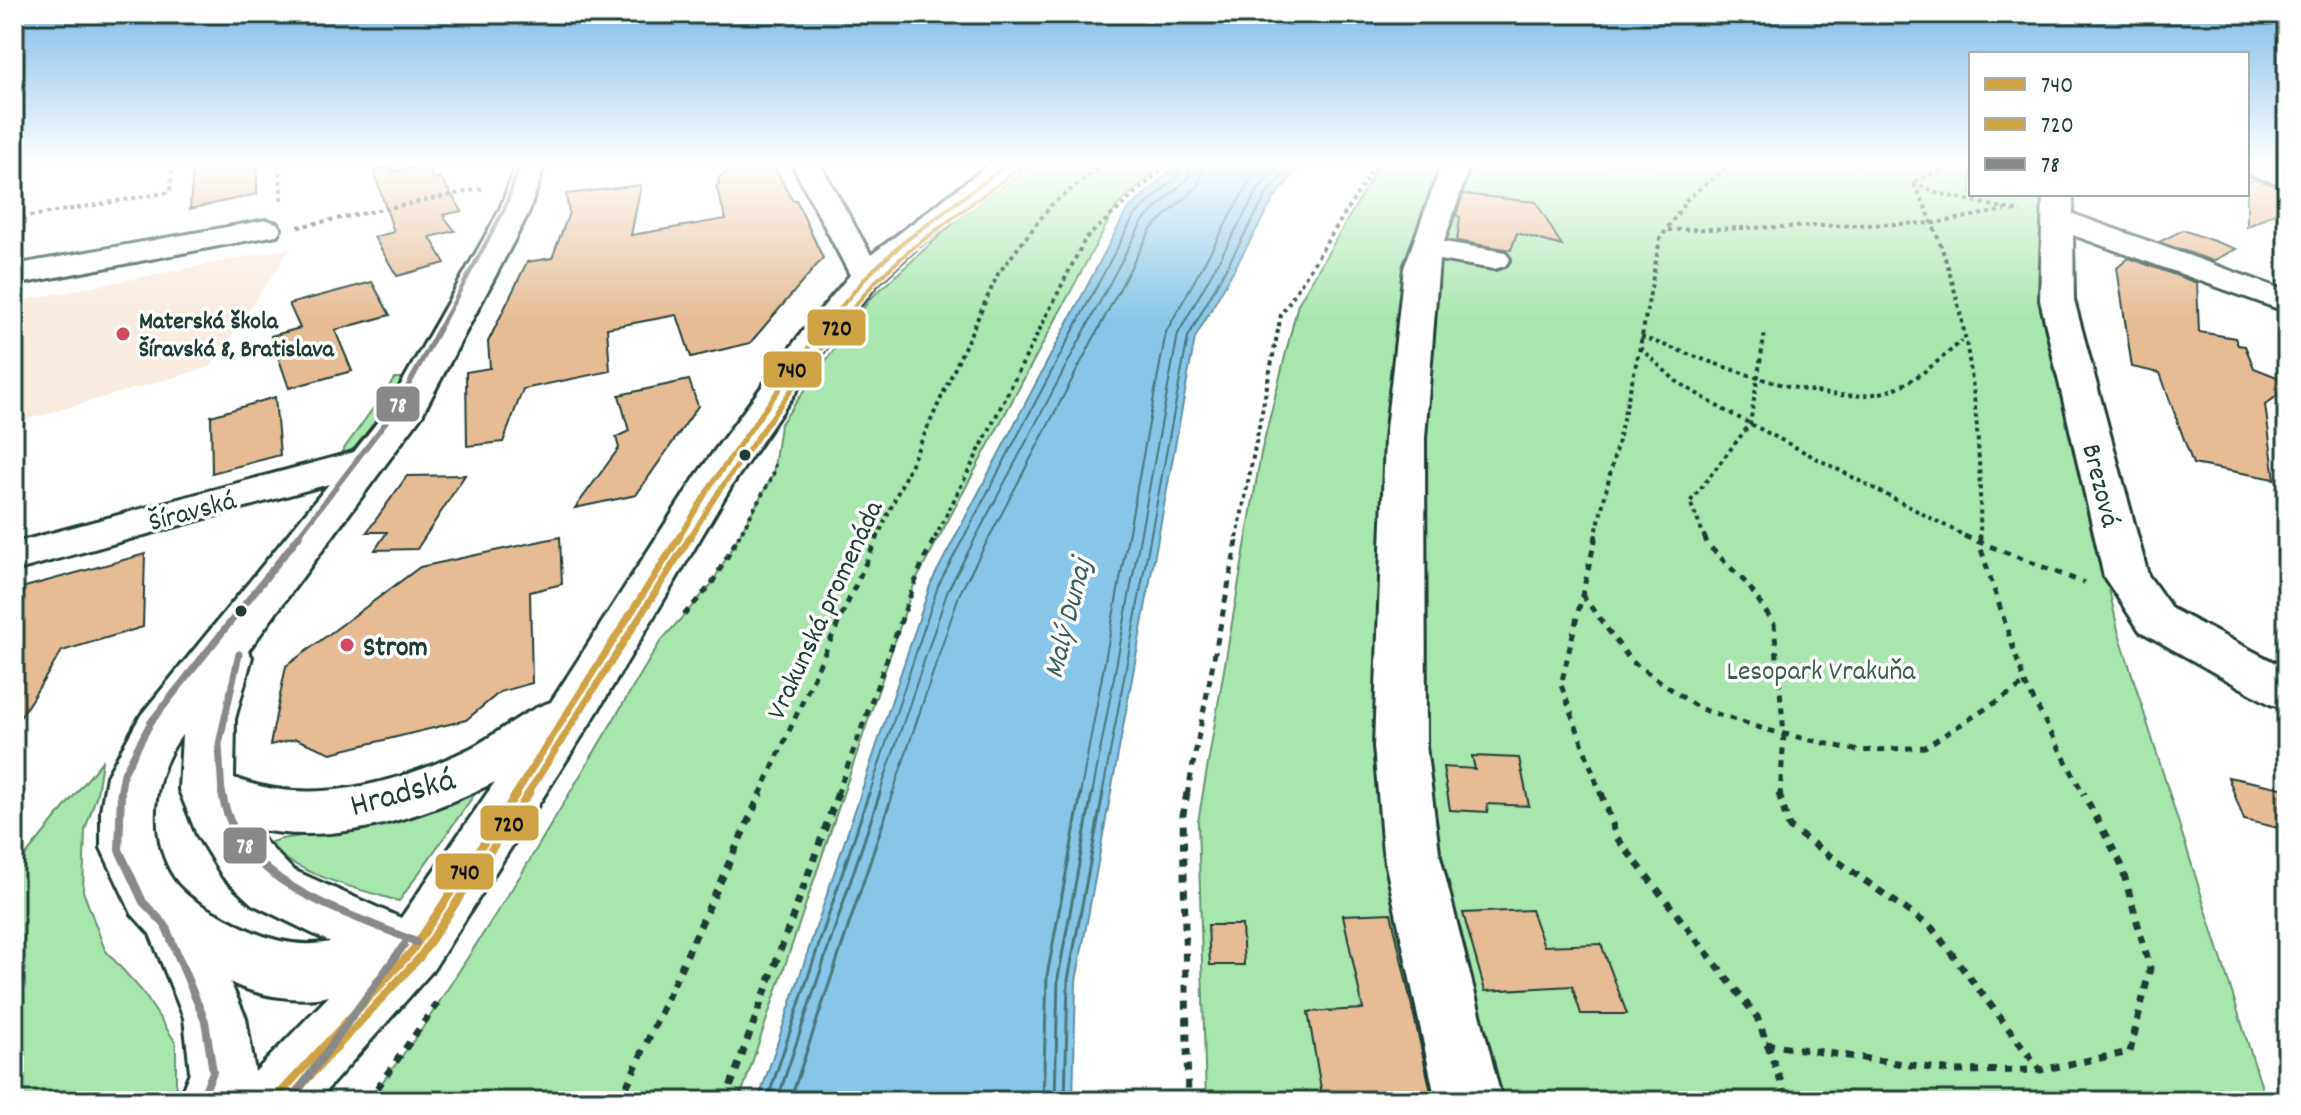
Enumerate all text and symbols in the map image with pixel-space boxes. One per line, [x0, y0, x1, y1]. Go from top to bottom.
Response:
legend [1969, 52, 2249, 196]
text: 740 [2041, 70, 2073, 104]
text: 720 [2041, 110, 2074, 144]
text: 78 [2041, 150, 2060, 184]
place label: Materská škola Šíravská 8, Bratislava [139, 306, 334, 368]
line badge: 720 [806, 308, 867, 347]
text: 720 [822, 315, 852, 346]
marker: Materská škola Šíravská 8, Bratislava [114, 325, 132, 343]
line badge: 740 [762, 350, 823, 389]
text: 740 [777, 357, 807, 388]
line badge: 78 [375, 385, 421, 423]
text: 78 [389, 392, 407, 423]
street label: Brezová [2068, 440, 2128, 532]
unlabelled marker [737, 447, 753, 463]
street label: Šíravská [145, 483, 242, 545]
street label: Vrakunská promenáda [759, 494, 896, 727]
water label: Malý Dunaj [1035, 552, 1107, 683]
unlabelled marker [233, 603, 249, 619]
place label: Strom [363, 630, 428, 670]
marker: Strom [338, 636, 356, 654]
park label: Lesopark Vrakuňa [1727, 654, 1916, 694]
street label: Hradská [345, 758, 462, 833]
line badge: 720 [479, 804, 540, 842]
text: 720 [494, 811, 524, 842]
line badge: 78 [222, 826, 268, 865]
text: 78 [236, 833, 254, 864]
line badge: 740 [434, 852, 495, 891]
text: 740 [450, 859, 480, 890]

